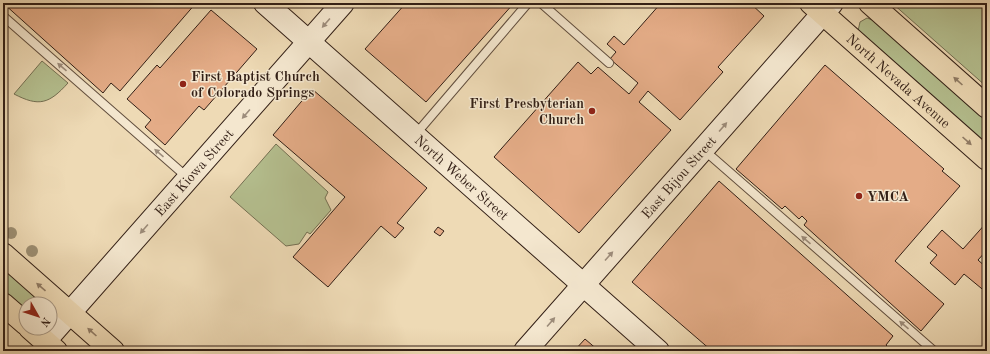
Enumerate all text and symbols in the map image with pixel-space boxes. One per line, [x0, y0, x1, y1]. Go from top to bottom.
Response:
one-way arrow [321, 18, 331, 28]
street label: North Nevada Avenue [843, 32, 953, 131]
one-way arrow [56, 63, 67, 72]
place label: First Baptist Church of Colorado Springs [191, 70, 320, 100]
one-way arrow [953, 77, 963, 86]
marker: First Baptist Church of Colorado Springs [178, 79, 188, 89]
place label: First Presbyterian Church [469, 97, 584, 127]
marker: First Presbyterian Church [587, 106, 597, 116]
one-way arrow [241, 109, 250, 119]
one-way arrow [718, 121, 727, 132]
street label: East Kiowa Street [153, 127, 237, 219]
street label: North Weber Street [412, 133, 511, 223]
street label: East Bijou Street [639, 134, 719, 222]
one-way arrow [962, 137, 972, 146]
one-way arrow [154, 149, 164, 158]
place label: YMCA [867, 190, 909, 204]
marker: YMCA [854, 191, 864, 201]
one-way arrow [140, 224, 149, 235]
one-way arrow [801, 236, 812, 245]
one-way arrow [605, 250, 614, 261]
one-way arrow [36, 283, 46, 292]
north arrow [18, 296, 58, 336]
text: N [37, 315, 52, 329]
one-way arrow [547, 316, 556, 327]
one-way arrow [899, 321, 910, 330]
one-way arrow [87, 327, 97, 337]

